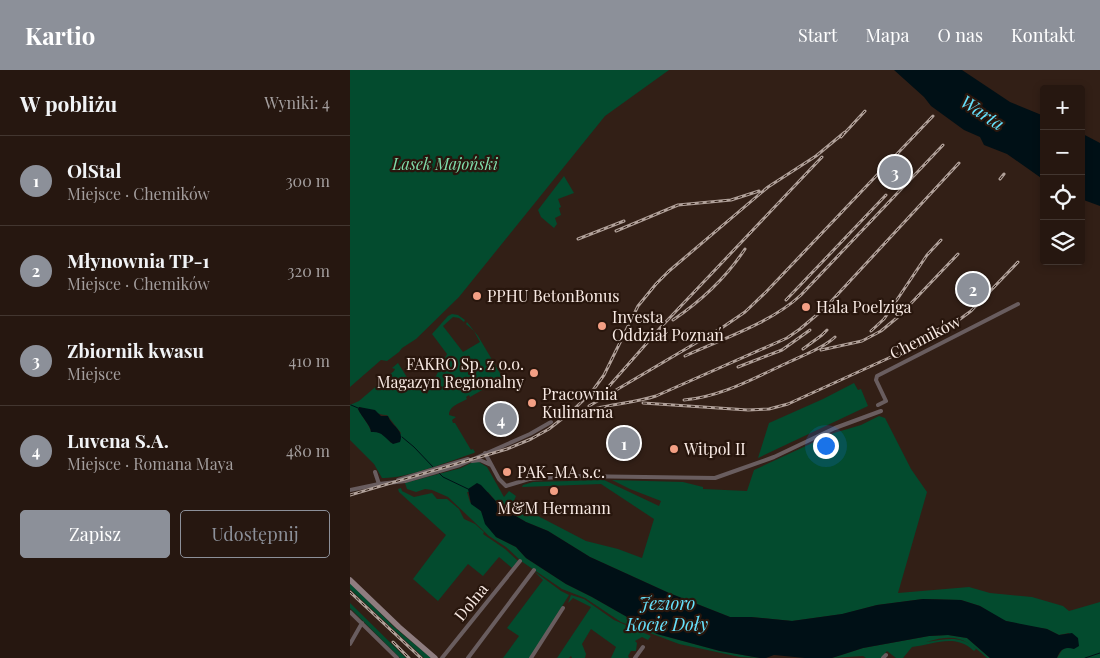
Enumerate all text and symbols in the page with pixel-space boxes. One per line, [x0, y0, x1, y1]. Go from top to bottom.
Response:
text: Kartio [25, 19, 95, 51]
text: Start [798, 23, 837, 47]
text: Mapa [865, 23, 909, 47]
text: O nas [937, 23, 983, 47]
text: Kontakt [1011, 23, 1075, 47]
map controls [1040, 85, 1085, 265]
button: + [1040, 85, 1085, 130]
text: W pobliżu [20, 89, 117, 117]
water label: Warta [956, 89, 1009, 135]
text: Wyniki: 4 [264, 92, 330, 113]
button: − [1040, 130, 1085, 175]
park label: Lasek Majoński [391, 153, 499, 174]
pin: 3 [879, 153, 911, 191]
text: OlStal [67, 157, 121, 183]
text: 1 [33, 170, 39, 191]
text: 300 m [285, 170, 330, 191]
button: locate [1040, 175, 1085, 220]
text: Miejsce · Chemików [67, 183, 210, 204]
button: layers [1040, 220, 1085, 265]
text: Młynownia TP-1 [67, 247, 210, 273]
text: 2 [32, 260, 40, 281]
text: 320 m [287, 260, 330, 281]
pin: 2 [957, 270, 989, 308]
text: Miejsce · Chemików [67, 273, 210, 294]
place label: PPHU BetonBonus [487, 285, 620, 306]
marker: PPHU BetonBonus [471, 290, 483, 302]
place label: Hala Poelziga [816, 296, 912, 317]
marker: Hala Poelziga [800, 301, 812, 313]
place label: Investa Oddział Poznań [612, 306, 724, 345]
street label: Chemików [886, 309, 964, 363]
marker: Investa Oddział Poznań [596, 320, 608, 332]
text: Zbiornik kwasu [67, 337, 204, 363]
text: 3 [32, 350, 40, 371]
text: 410 m [288, 350, 330, 371]
place label: FAKRO Sp. z o.o. Magazyn Regionalny [377, 353, 524, 392]
text: Miejsce [67, 363, 121, 384]
marker: FAKRO Sp. z o.o. Magazyn Regionalny [528, 367, 540, 379]
place label: Pracownia Kulinarna [542, 383, 617, 422]
marker: Pracownia Kulinarna [526, 397, 538, 409]
pin: 4 [485, 400, 517, 438]
pin: 1 [608, 424, 640, 462]
text: Luvena S.A. [67, 427, 169, 453]
your location [813, 433, 839, 459]
place label: Witpol II [683, 438, 746, 459]
text: 4 [32, 440, 40, 461]
text: 480 m [286, 440, 330, 461]
marker: Witpol II [668, 443, 680, 455]
text: Miejsce · Romana Maya [67, 453, 234, 474]
place label: PAK-MA s.c. [517, 461, 605, 482]
marker: PAK-MA s.c. [501, 466, 513, 478]
marker: M&M Hermann [548, 485, 560, 497]
place label: M&M Hermann [497, 497, 611, 518]
button: Zapisz [20, 510, 170, 558]
button: Udostępnij [180, 510, 330, 558]
street label: Dolna [449, 579, 492, 625]
water label: Jezioro Kocie Doły [625, 591, 708, 636]

